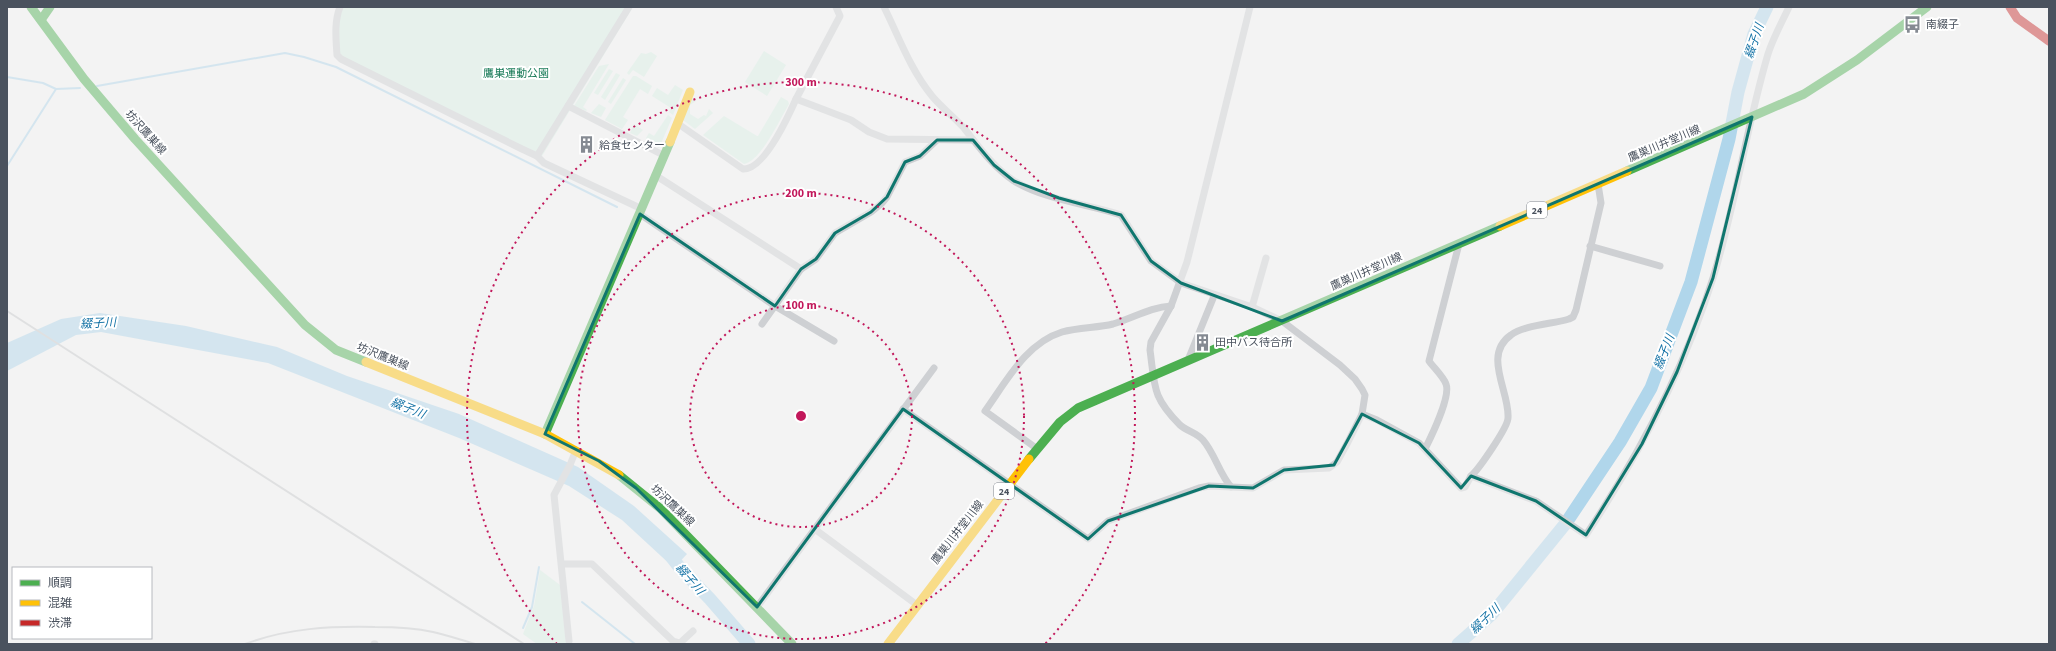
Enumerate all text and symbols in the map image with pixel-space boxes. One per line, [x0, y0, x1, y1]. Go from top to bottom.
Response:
bus stop icon: 南綴子 [1903, 14, 1923, 34]
place label: 南綴子 [1926, 17, 1959, 32]
water label: 綴子川 [1741, 19, 1769, 61]
park label: 鷹巣運動公園 [483, 66, 549, 81]
text: 300 m [785, 74, 817, 91]
street label: 坊沢鷹巣線 [122, 107, 170, 158]
street label: 鷹巣川井堂川線 [1626, 122, 1703, 165]
building icon: 給食センター [576, 135, 596, 155]
place label: 給食センター [599, 138, 665, 153]
text: 200 m [785, 185, 817, 202]
road number: 24 [1527, 202, 1547, 218]
street label: 鷹巣川井堂川線 [1328, 249, 1404, 294]
text: 100 m [785, 297, 817, 314]
water label: 綴子川 [80, 314, 118, 333]
water label: 綴子川 [1650, 330, 1680, 372]
building icon: 田中バス待合所 [1192, 332, 1212, 352]
place label: 田中バス待合所 [1215, 335, 1293, 350]
street label: 坊沢鷹巣線 [355, 339, 411, 374]
water label: 綴子川 [388, 394, 430, 424]
centre of rings [794, 409, 808, 423]
street label: 坊沢鷹巣線 [647, 481, 698, 530]
road number: 24 [994, 483, 1014, 499]
street label: 鷹巣川井堂川線 [928, 497, 987, 567]
water label: 綴子川 [671, 560, 709, 600]
legend [12, 567, 152, 639]
text: 順調 [48, 575, 72, 592]
text: 混雑 [48, 595, 72, 612]
water label: 綴子川 [1466, 599, 1506, 638]
text: 渋滞 [48, 615, 72, 632]

